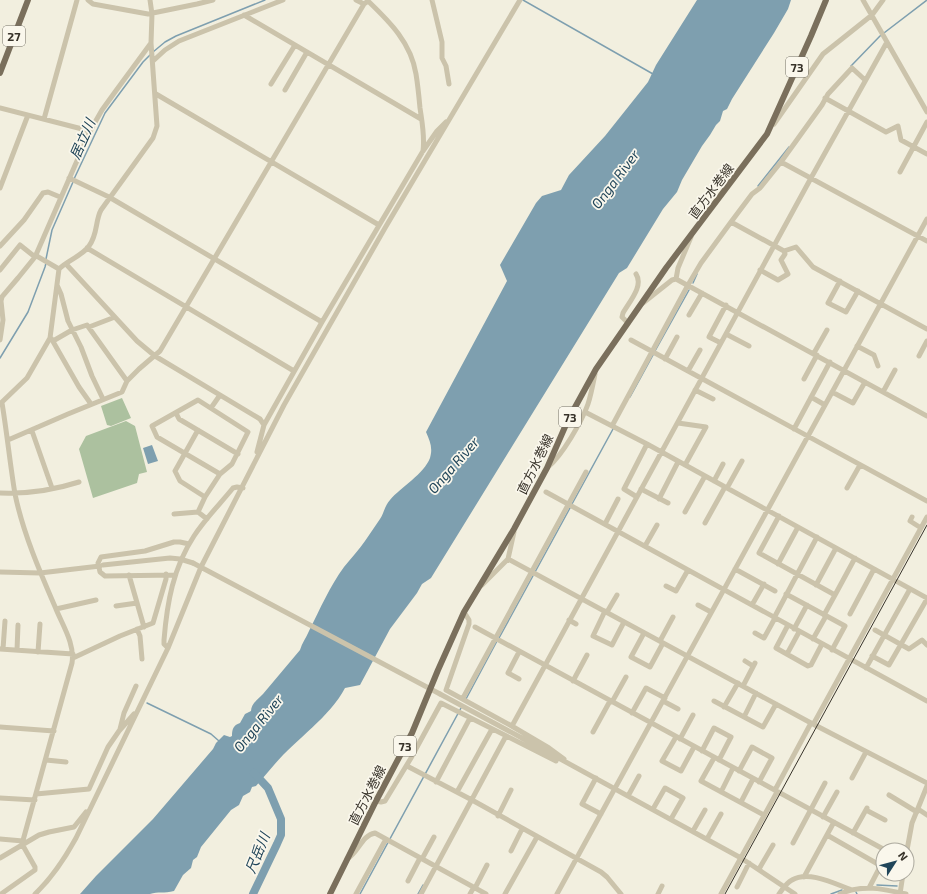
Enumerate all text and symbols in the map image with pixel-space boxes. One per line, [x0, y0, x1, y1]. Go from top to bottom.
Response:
road number: 27 [3, 26, 25, 46]
road number: 73 [786, 57, 808, 77]
water label: 居立川 [66, 115, 99, 162]
water label: Onga River [587, 146, 643, 212]
street label: 直方水巻線 [685, 160, 737, 222]
road number: 73 [559, 407, 581, 427]
street label: 直方水巻線 [514, 431, 556, 497]
water label: Onga River [424, 433, 482, 497]
water label: Onga River [230, 690, 287, 755]
road number: 73 [394, 736, 416, 756]
street label: 直方水巻線 [345, 762, 389, 828]
water label: 尺岳川 [241, 828, 273, 876]
north arrow [875, 842, 915, 882]
text: N [896, 849, 911, 863]

